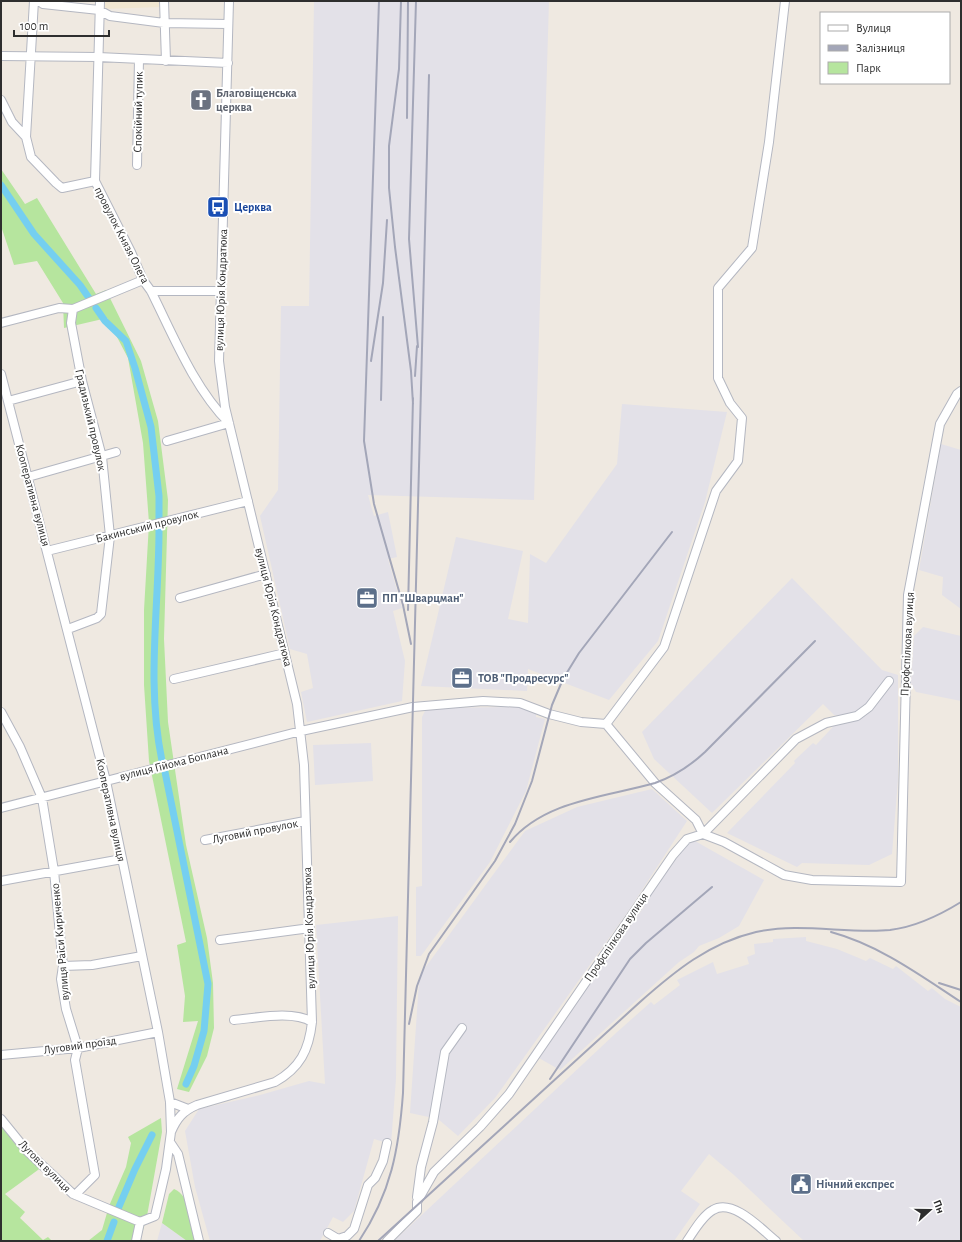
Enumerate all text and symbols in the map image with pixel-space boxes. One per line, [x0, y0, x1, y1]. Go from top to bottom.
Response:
scale bar [14, 12, 109, 38]
legend [820, 12, 950, 84]
text: 100 m [20, 20, 48, 32]
text: Вулиця [856, 22, 891, 35]
text: Залізниця [856, 42, 905, 54]
text: Парк [856, 62, 881, 74]
street label: Спокійний тупик [131, 71, 146, 153]
church icon: Благовіщенська церква [188, 87, 214, 113]
place label: Благовіщенська церква [216, 87, 297, 113]
street label: провулок Князя Олега [92, 185, 152, 286]
bus stop icon: Церква [205, 194, 231, 220]
place label: Церква [234, 201, 272, 213]
street label: вулиця Юрія Кондратюка [213, 228, 230, 351]
street label: Градизький провулок [72, 368, 109, 473]
street label: Кооперативна вулиця [13, 443, 52, 548]
street label: Бакинський провулок [94, 507, 200, 546]
street label: вулиця Юрія Кондратюка [252, 546, 295, 669]
office icon: ПП "Шварцман" [354, 585, 380, 611]
street label: Профспілкова вулиця [898, 591, 917, 697]
place label: ПП "Шварцман" [382, 592, 464, 604]
office icon: ТОВ "Продресурс" [449, 665, 475, 691]
place label: ТОВ "Продресурс" [478, 672, 569, 685]
street label: вулиця Гійома Боплана [118, 744, 230, 783]
street label: Кооперативна вулиця [93, 757, 128, 863]
street label: Луговий провулок [211, 817, 299, 846]
street label: вулиця Юрія Кондратюка [301, 866, 318, 989]
street label: вулиця Раїси Кириченко [49, 883, 72, 1001]
street label: Профспілкова вулиця [582, 890, 651, 984]
street label: Луговий проїзд [43, 1034, 117, 1057]
street label: Лугова вулиця [16, 1137, 74, 1195]
public building icon: Нічний експрес [788, 1171, 814, 1197]
place label: Нічний експрес [816, 1178, 894, 1190]
north arrow [910, 1190, 950, 1230]
text: Пн [931, 1198, 946, 1215]

